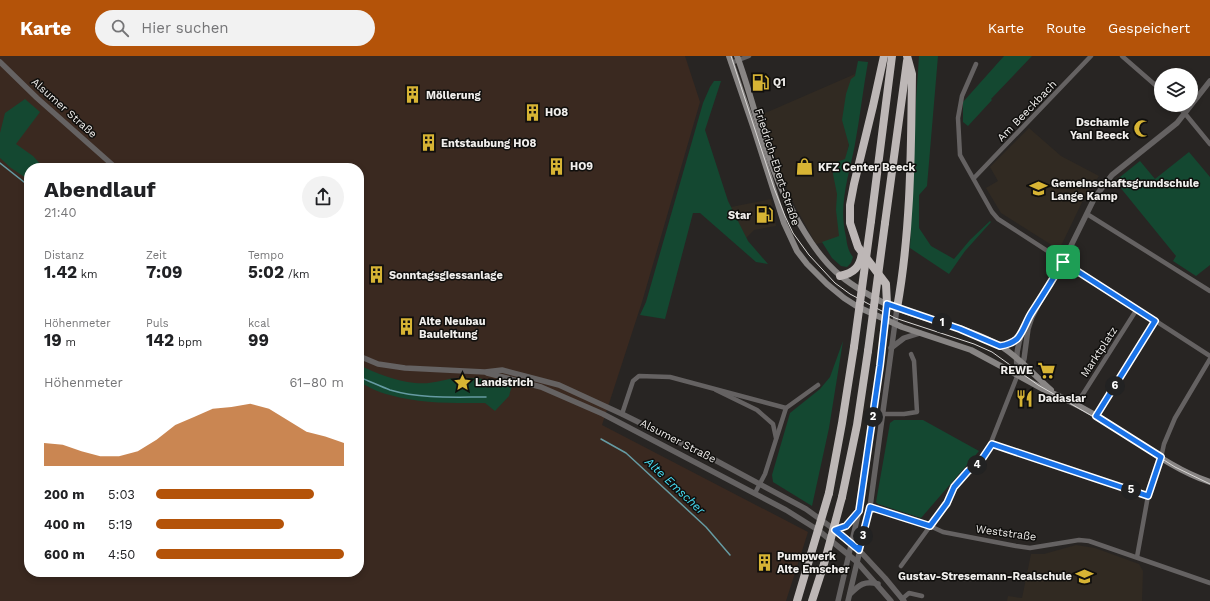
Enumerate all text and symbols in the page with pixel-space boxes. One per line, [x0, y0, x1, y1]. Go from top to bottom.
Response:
search box [95, 10, 375, 46]
text: Karte [20, 17, 71, 40]
icon: search [109, 17, 131, 39]
text: Hier suchen [141, 19, 229, 37]
text: Karte [988, 20, 1024, 36]
text: Route [1046, 20, 1086, 36]
text: Gespeichert [1108, 20, 1190, 36]
map controls [1154, 68, 1198, 112]
button: layers [1154, 68, 1198, 112]
fuel station icon: Q1 [750, 72, 770, 92]
street label: Alsumer Straße [29, 75, 99, 141]
place label: Q1 [773, 76, 786, 89]
street label: Am Beeckbach [995, 78, 1059, 144]
building icon: Möllerung [403, 85, 423, 105]
place label: Möllerung [426, 89, 481, 102]
building icon: HO8 [522, 102, 542, 122]
place label: HO8 [545, 106, 568, 119]
street label: Friedrich-Ebert-Straße [752, 107, 802, 227]
place label: Dschamie Yani Beeck [1070, 116, 1129, 142]
mosque icon: Dschamie Yani Beeck [1132, 118, 1152, 138]
building icon: Entstaubung HO8 [418, 133, 438, 153]
place label: Entstaubung HO8 [441, 137, 537, 150]
building icon: HO9 [547, 156, 567, 176]
shop icon: KFZ Center Beeck [795, 157, 815, 177]
place label: HO9 [570, 160, 593, 173]
place label: KFZ Center Beeck [818, 161, 916, 174]
button: share [302, 176, 344, 218]
text: Abendlauf [44, 177, 156, 202]
place label: Gemeinschaftsgrundschule Lange Kamp [1051, 177, 1199, 203]
school or university icon: Gemeinschaftsgrundschule Lange Kamp [1028, 179, 1048, 199]
text: 21:40 [44, 205, 77, 220]
fuel station icon: Star [754, 205, 774, 225]
place label: Star [728, 209, 751, 222]
pin [1046, 245, 1080, 279]
text: Distanz [44, 249, 84, 262]
text: Zeit [146, 249, 167, 262]
text: Tempo [248, 249, 284, 262]
icon: arrive [1052, 251, 1074, 273]
text: 1.42 [44, 262, 77, 282]
text: 7:09 [146, 262, 183, 282]
text: 5:02 [248, 262, 284, 282]
building icon: Sonntagsgiessanlage [366, 265, 386, 285]
text: km [77, 268, 98, 281]
text: /km [284, 268, 309, 281]
place label: Sonntagsgiessanlage [389, 269, 503, 282]
pin: 1 [932, 313, 952, 333]
place label: Alte Neubau Bauleitung [419, 315, 486, 341]
text: 1 [940, 316, 944, 329]
text: Höhenmeter [44, 317, 111, 330]
text: Puls [146, 317, 169, 330]
text: kcal [248, 317, 270, 330]
building icon: Alte Neubau Bauleitung [396, 317, 416, 337]
street label: Marktplatz [1078, 324, 1120, 380]
text: 19 [44, 330, 62, 350]
text: 142 [146, 330, 174, 350]
text: 99 [248, 330, 269, 350]
text: m [62, 336, 76, 349]
text: bpm [174, 336, 202, 349]
supermarket icon: REWE [1036, 360, 1056, 380]
place label: REWE [1001, 364, 1033, 377]
place icon: Landstrich [452, 372, 472, 392]
text: Höhenmeter [44, 375, 123, 390]
text: 61–80 m [289, 375, 344, 390]
place label: Landstrich [475, 376, 534, 389]
pin: 6 [1105, 376, 1125, 396]
text: 6 [1112, 379, 1118, 392]
restaurant icon: Dadaslar [1015, 388, 1035, 408]
place label: Dadaslar [1038, 392, 1086, 405]
pin: 2 [863, 407, 883, 427]
text: 2 [870, 410, 876, 423]
street label: Alsumer Straße [638, 416, 718, 466]
water label: Alte Emscher [641, 454, 709, 518]
pin: 4 [967, 455, 987, 475]
text: 4 [973, 458, 981, 471]
pin: 5 [1121, 480, 1141, 500]
text: 5 [1128, 483, 1134, 496]
text: 200 m [44, 487, 84, 502]
text: 5:03 [108, 487, 135, 502]
text: 400 m [44, 517, 85, 532]
text: 5:19 [108, 517, 133, 532]
street label: Weststraße [975, 522, 1037, 544]
pin: 3 [853, 526, 873, 546]
text: 3 [860, 529, 866, 542]
text: 600 m [44, 547, 85, 562]
text: 4:50 [108, 547, 135, 562]
place label: Pumpwerk Alte Emscher [777, 550, 850, 576]
building icon: Pumpwerk Alte Emscher [754, 552, 774, 572]
school or university icon: Gustav-Stresemann-Realschule [1075, 566, 1095, 586]
place label: Gustav-Stresemann-Realschule [898, 570, 1072, 583]

